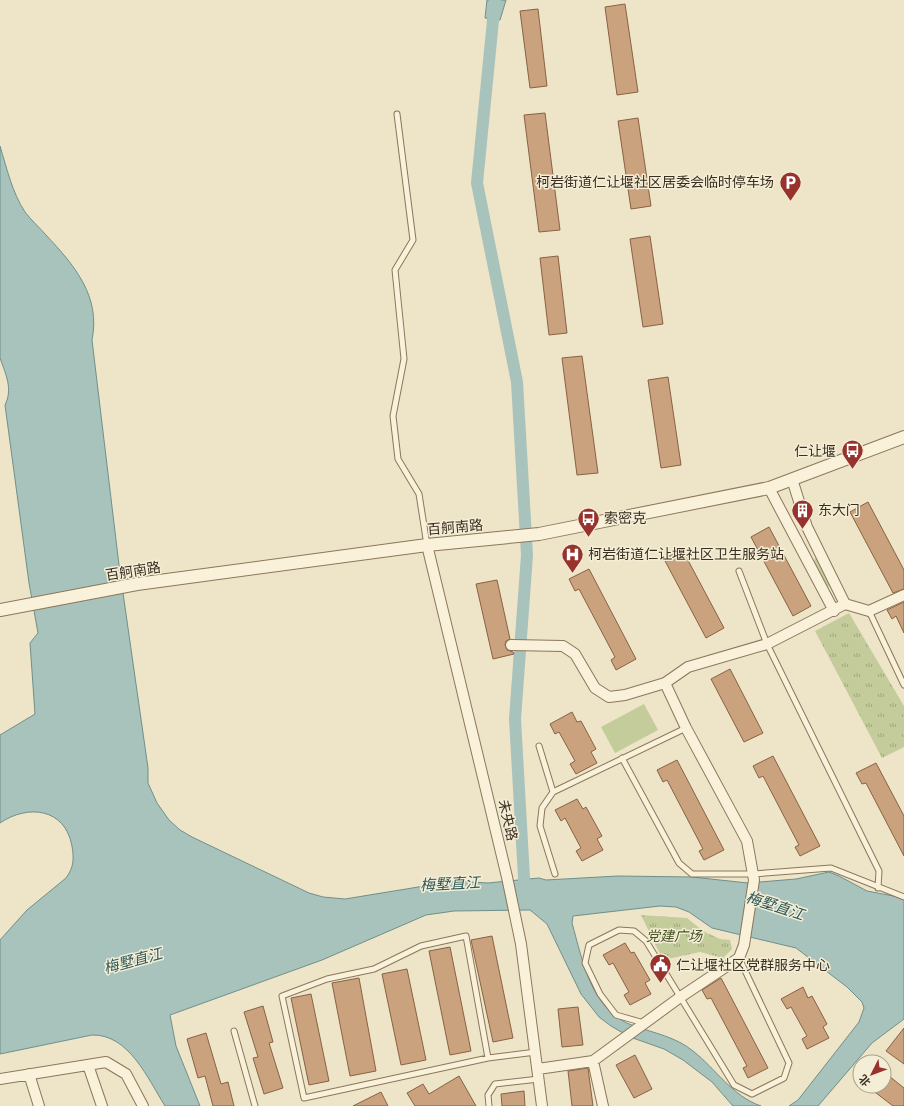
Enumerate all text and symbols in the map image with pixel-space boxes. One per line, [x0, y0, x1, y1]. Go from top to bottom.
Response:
parking icon: 柯岩街道仁让堰社区居委会临时停车场 [777, 169, 803, 202]
place label: 柯岩街道仁让堰社区居委会临时停车场 [536, 171, 774, 191]
bus stop icon: 仁让堰 [839, 438, 865, 471]
place label: 仁让堰 [794, 440, 836, 460]
building icon: 东大门 [789, 497, 815, 530]
place label: 东大门 [818, 499, 860, 519]
bus stop icon: 索密克 [575, 505, 601, 538]
place label: 索密克 [604, 507, 646, 527]
street label: 百舸南路 [426, 514, 484, 538]
hospital icon: 柯岩街道仁让堰社区卫生服务站 [560, 541, 586, 574]
place label: 柯岩街道仁让堰社区卫生服务站 [588, 543, 784, 563]
street label: 百舸南路 [104, 556, 162, 584]
street label: 未央路 [495, 797, 523, 842]
water label: 梅墅直江 [419, 870, 482, 895]
water label: 梅墅直江 [744, 885, 809, 924]
park label: 党建广场 [646, 925, 703, 945]
water label: 梅墅直江 [101, 941, 166, 977]
public building icon: 仁让堰社区党群服务中心 [648, 952, 674, 985]
place label: 仁让堰社区党群服务中心 [676, 954, 830, 974]
north arrow [852, 1054, 892, 1094]
text: 北 [854, 1072, 873, 1091]

